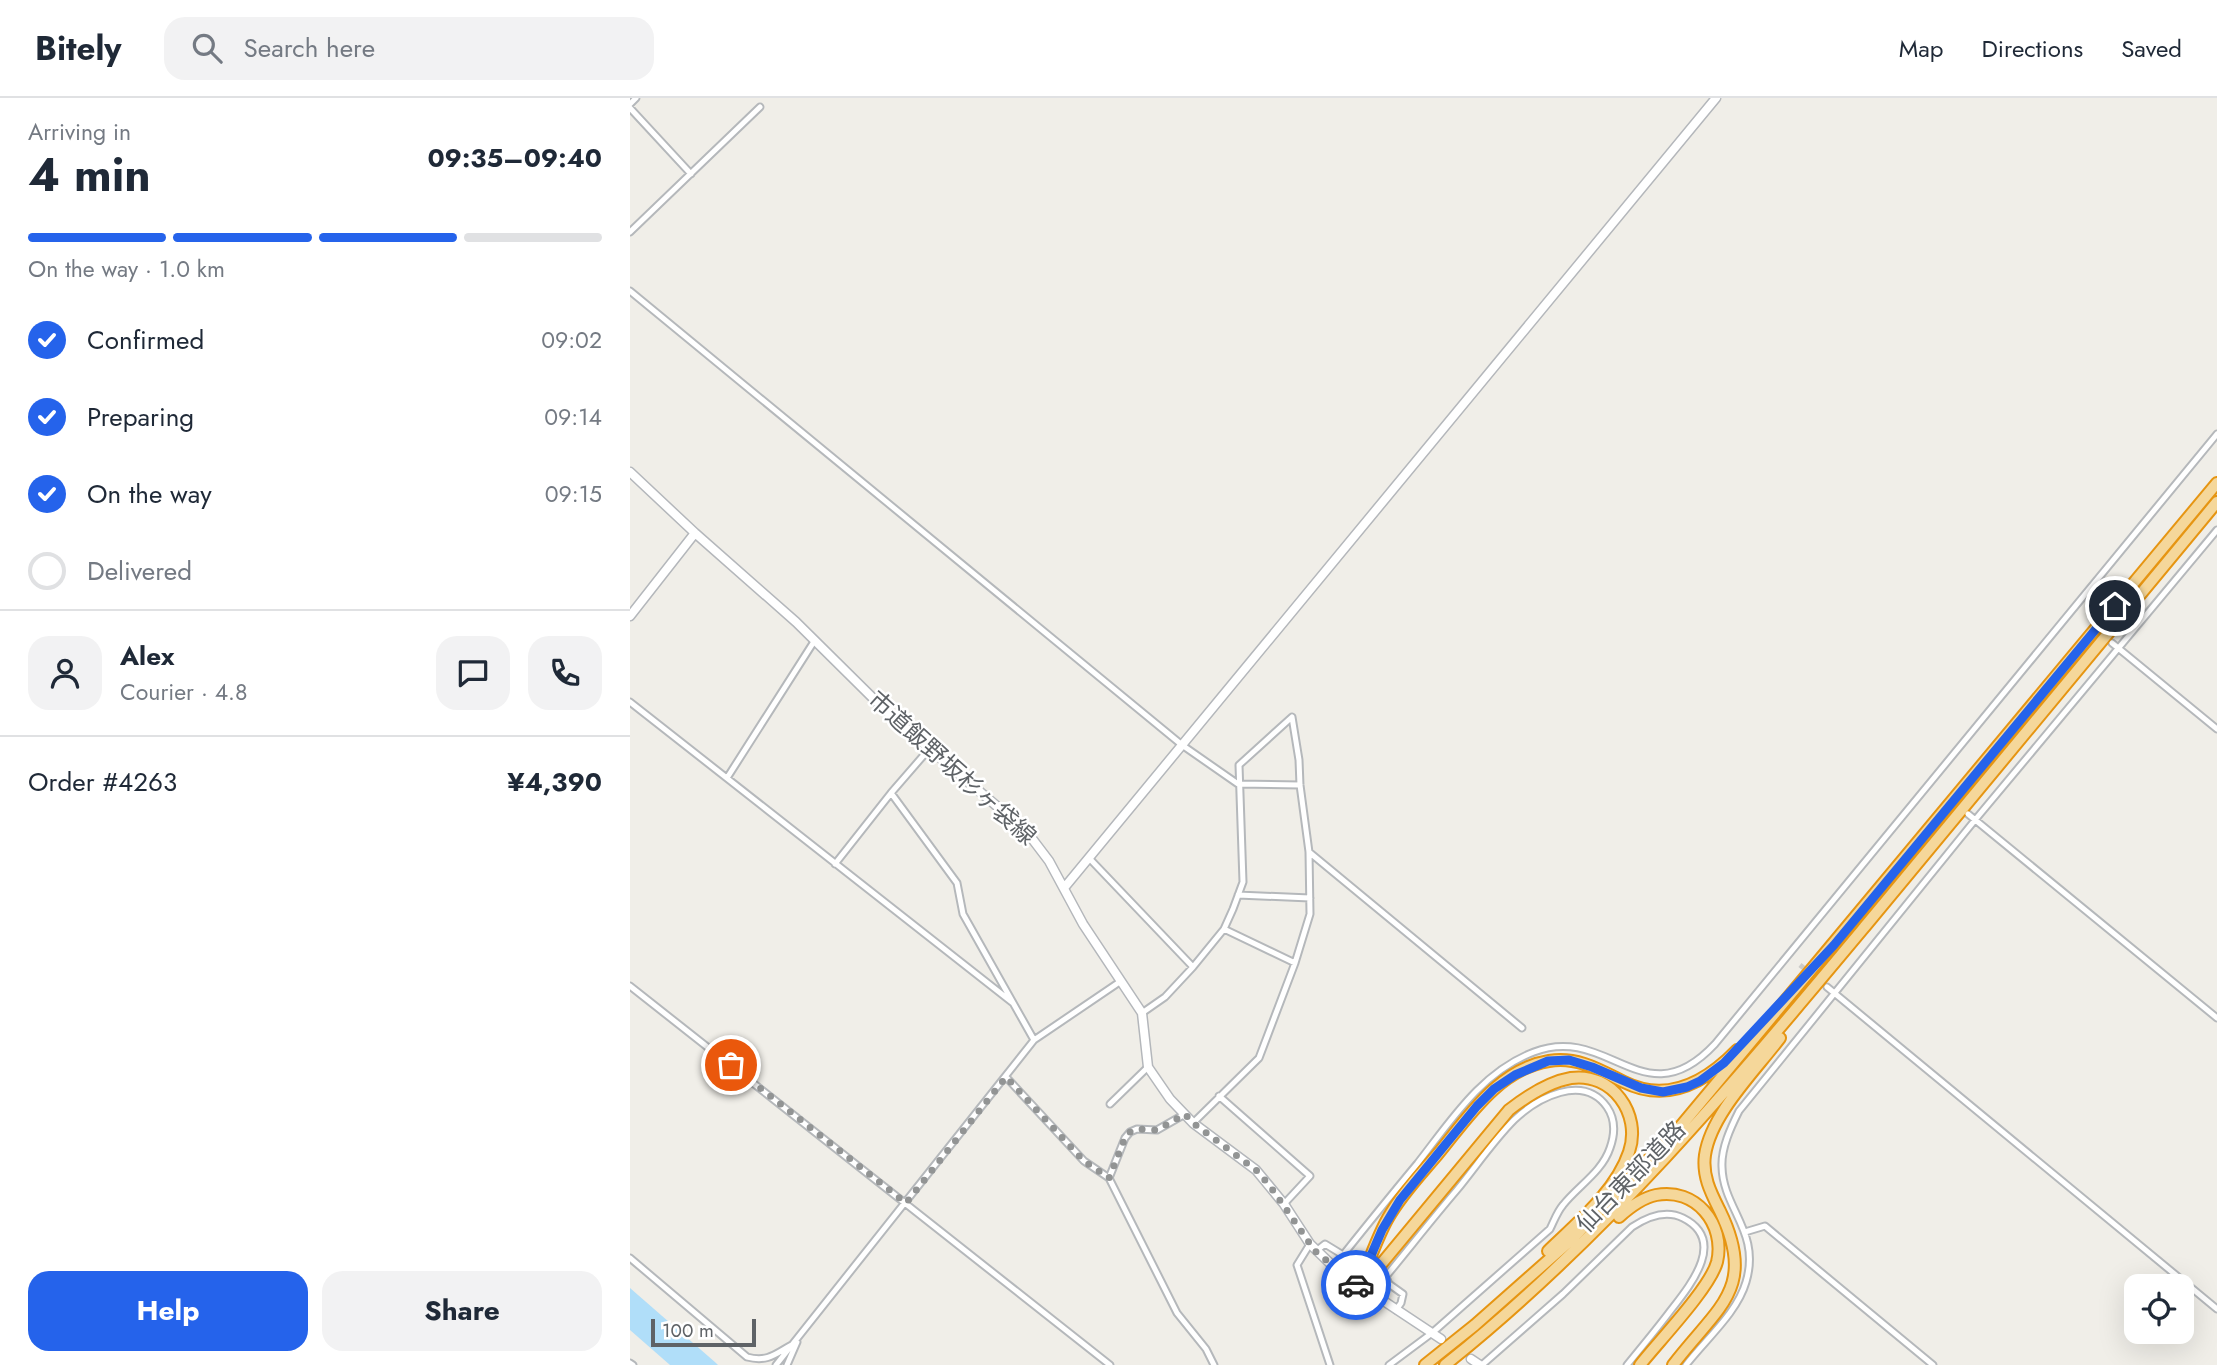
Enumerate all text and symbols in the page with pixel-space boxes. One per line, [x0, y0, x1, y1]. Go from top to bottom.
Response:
search box [164, 17, 654, 80]
text: Bitely [35, 25, 122, 72]
icon: search [188, 29, 226, 67]
text: Search here [244, 29, 375, 67]
text: Map [1899, 31, 1944, 66]
text: Directions [1982, 31, 2083, 66]
text: Saved [2121, 31, 2182, 66]
text: Arriving in [28, 115, 131, 149]
text: 09:35–09:40 [427, 139, 602, 177]
text: 4 min [28, 142, 151, 208]
text: On the way · 1.0 km [28, 252, 225, 286]
icon: check [28, 321, 66, 359]
text: Confirmed [87, 321, 204, 359]
text: 09:02 [541, 323, 602, 357]
icon: check [28, 398, 66, 436]
text: Preparing [87, 398, 194, 436]
text: 09:14 [544, 400, 602, 434]
icon: check [28, 475, 66, 513]
text: On the way [87, 475, 212, 513]
text: 09:15 [545, 477, 602, 511]
text: Delivered [87, 552, 192, 590]
pin [2085, 576, 2145, 636]
icon: home [2096, 587, 2134, 625]
button: person [28, 636, 102, 710]
button: chat [436, 636, 510, 710]
button: phone [528, 636, 602, 710]
text: Alex [120, 637, 174, 675]
text: Courier · 4.8 [120, 675, 248, 709]
street label: 市道飯野坂杉ヶ袋線 [860, 682, 1044, 853]
text: Order #4263 [28, 763, 177, 801]
text: ¥4,390 [507, 763, 602, 801]
pin [701, 1035, 761, 1095]
icon: bag [712, 1046, 750, 1084]
street label: 仙台東部道路 [1568, 1113, 1693, 1241]
courier [1321, 1250, 1391, 1320]
icon: car [1337, 1266, 1375, 1304]
button: Help [28, 1271, 308, 1351]
button: Share [322, 1271, 602, 1351]
map controls [2124, 1274, 2194, 1344]
button: locate [2124, 1274, 2194, 1344]
scale bar [651, 1316, 756, 1348]
text: 100 m [662, 1317, 714, 1344]

